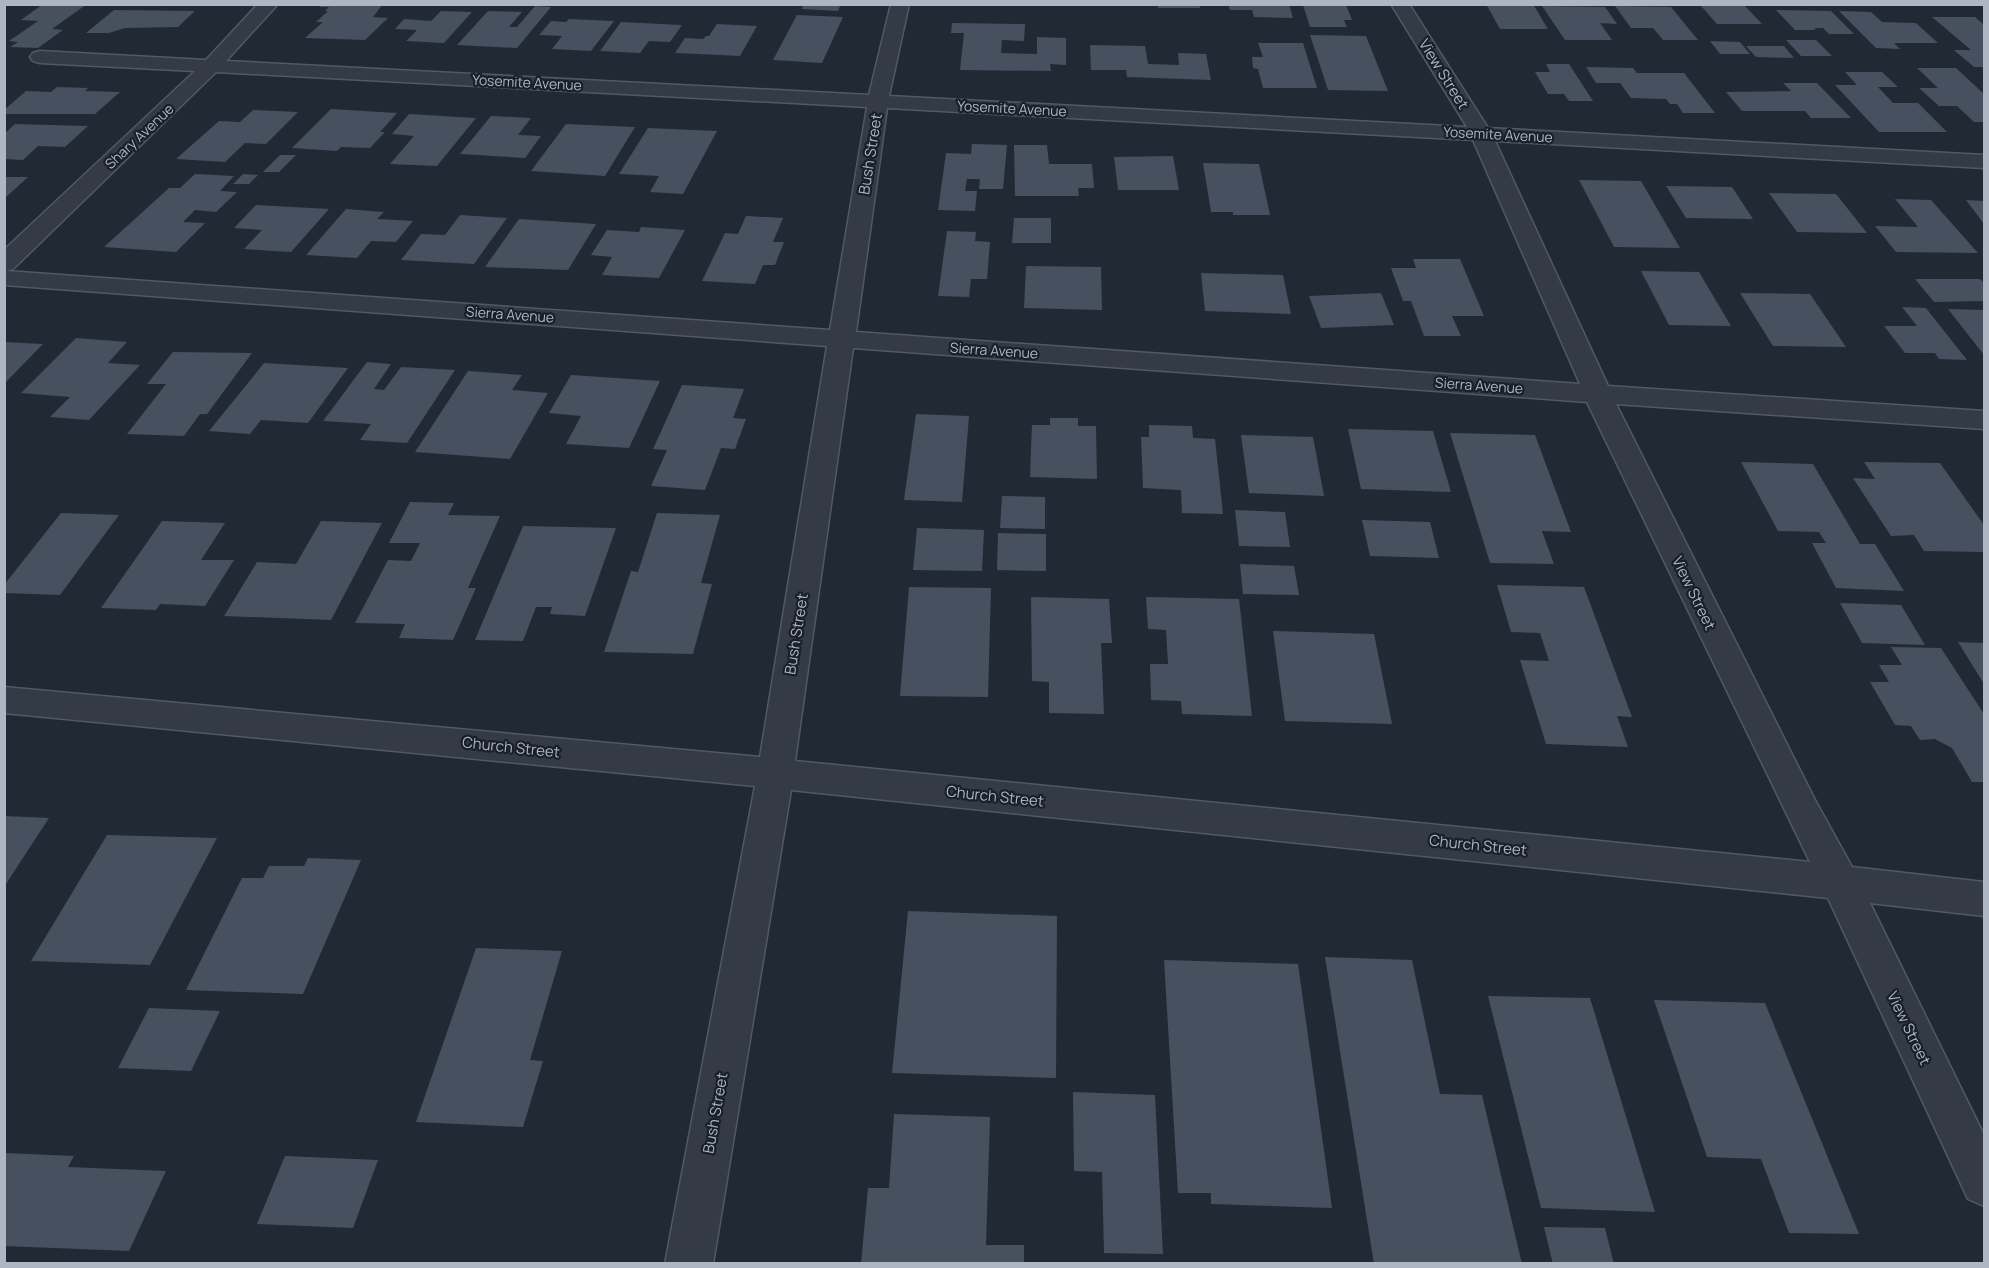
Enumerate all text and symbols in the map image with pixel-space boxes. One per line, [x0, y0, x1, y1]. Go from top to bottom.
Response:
street label: View Street [1414, 35, 1474, 113]
street label: Yosemite Avenue [472, 70, 582, 94]
street label: Yosemite Avenue [957, 96, 1067, 120]
street label: Shary Avenue [100, 99, 178, 173]
street label: Bush Street [853, 112, 887, 196]
street label: Yosemite Avenue [1443, 122, 1553, 146]
street label: Sierra Avenue [465, 301, 555, 327]
street label: Sierra Avenue [949, 337, 1039, 363]
street label: Sierra Avenue [1434, 372, 1524, 398]
street label: View Street [1667, 553, 1721, 633]
street label: Bush Street [779, 592, 813, 676]
street label: Church Street [461, 731, 561, 763]
street label: Church Street [945, 780, 1045, 812]
street label: Church Street [1428, 829, 1528, 861]
street label: View Street [1882, 988, 1936, 1068]
street label: Bush Street [698, 1071, 732, 1155]

